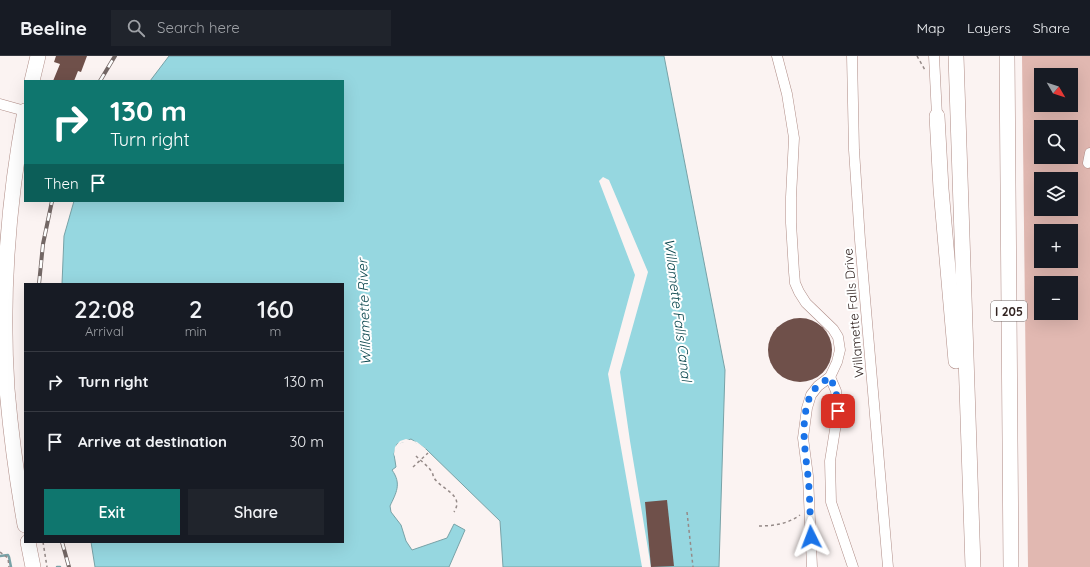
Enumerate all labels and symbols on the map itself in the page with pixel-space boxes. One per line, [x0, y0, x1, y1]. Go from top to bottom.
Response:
north arrow [1034, 68, 1078, 112]
water label: Willamette Falls Canal [660, 238, 696, 384]
street label: Willamette Falls Drive [839, 248, 867, 378]
water label: Willamette River [353, 257, 375, 365]
road number: I 205 [991, 301, 1027, 321]
pin [821, 394, 855, 428]
position arrow [790, 516, 832, 558]

